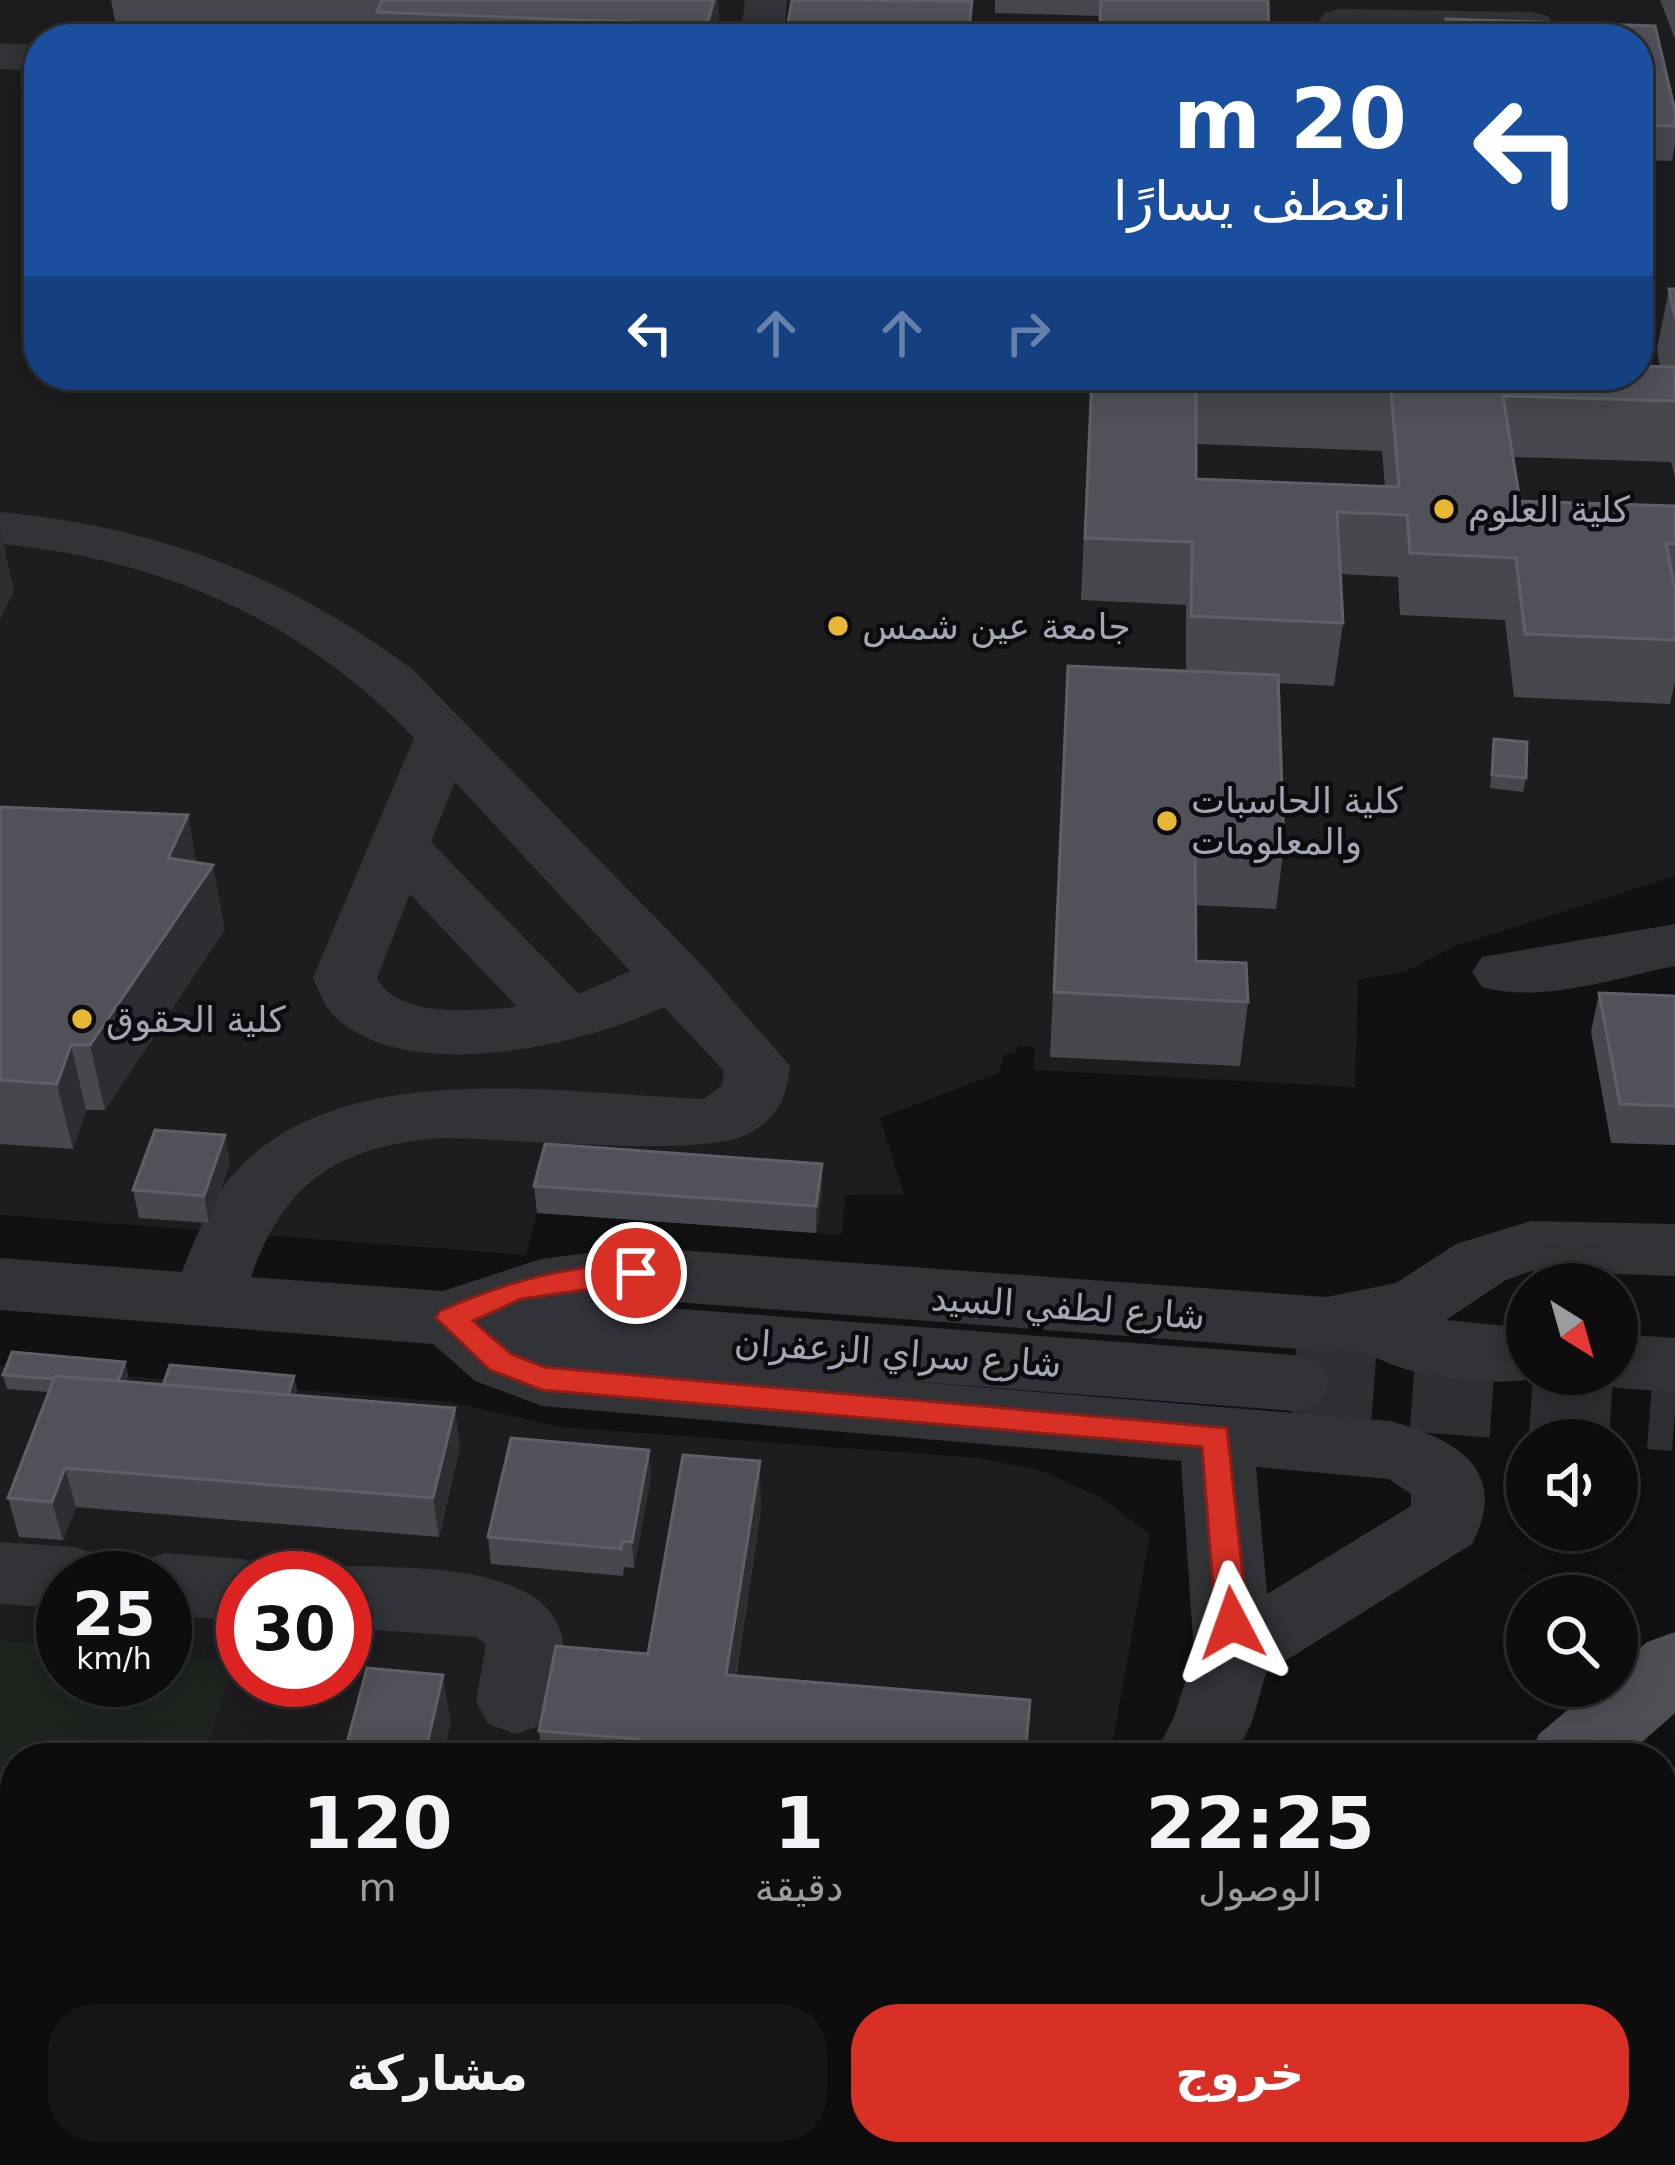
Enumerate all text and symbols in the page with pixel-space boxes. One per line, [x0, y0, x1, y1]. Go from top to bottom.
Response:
text: 20 m [1173, 70, 1407, 168]
icon: left [1449, 72, 1605, 228]
text: انعطف يسارًا [1113, 170, 1407, 233]
icon: left [617, 300, 683, 366]
icon: ahead [743, 300, 809, 366]
icon: ahead [869, 300, 935, 366]
icon: right [995, 300, 1061, 366]
place label: كلية العلوم [1468, 489, 1631, 531]
marker: كلية العلوم [1431, 496, 1457, 522]
place label: جامعة عين شمس [862, 606, 1131, 648]
marker: جامعة عين شمس [825, 613, 851, 639]
place label: كلية الحاسبات والمعلومات [1191, 780, 1404, 863]
marker: كلية الحاسبات والمعلومات [1154, 808, 1180, 834]
place label: كلية الحقوق [106, 999, 286, 1041]
marker: كلية الحقوق [69, 1006, 95, 1032]
pin [585, 1222, 687, 1324]
icon: arrive [603, 1240, 669, 1306]
north arrow [1506, 1263, 1638, 1395]
map controls [1506, 1263, 1638, 1707]
street label: شارع لطفي السيد [930, 1277, 1206, 1338]
street label: شارع سراي الزعفران [733, 1321, 1063, 1386]
button: sound [1506, 1419, 1638, 1551]
speed limit sign: 30 [216, 1551, 372, 1707]
position arrow [1169, 1560, 1295, 1686]
button: search [1506, 1575, 1638, 1707]
text: 25 [72, 1579, 156, 1649]
text: km/h [76, 1641, 152, 1676]
text: 120 [302, 1781, 453, 1865]
text: 1 [774, 1781, 824, 1865]
text: 22:25 [1146, 1781, 1375, 1865]
text: m [358, 1865, 396, 1910]
text: دقيقة [755, 1865, 843, 1910]
text: الوصول [1198, 1865, 1322, 1910]
button: مشاركة [48, 2004, 827, 2142]
button: خروج [851, 2004, 1629, 2142]

